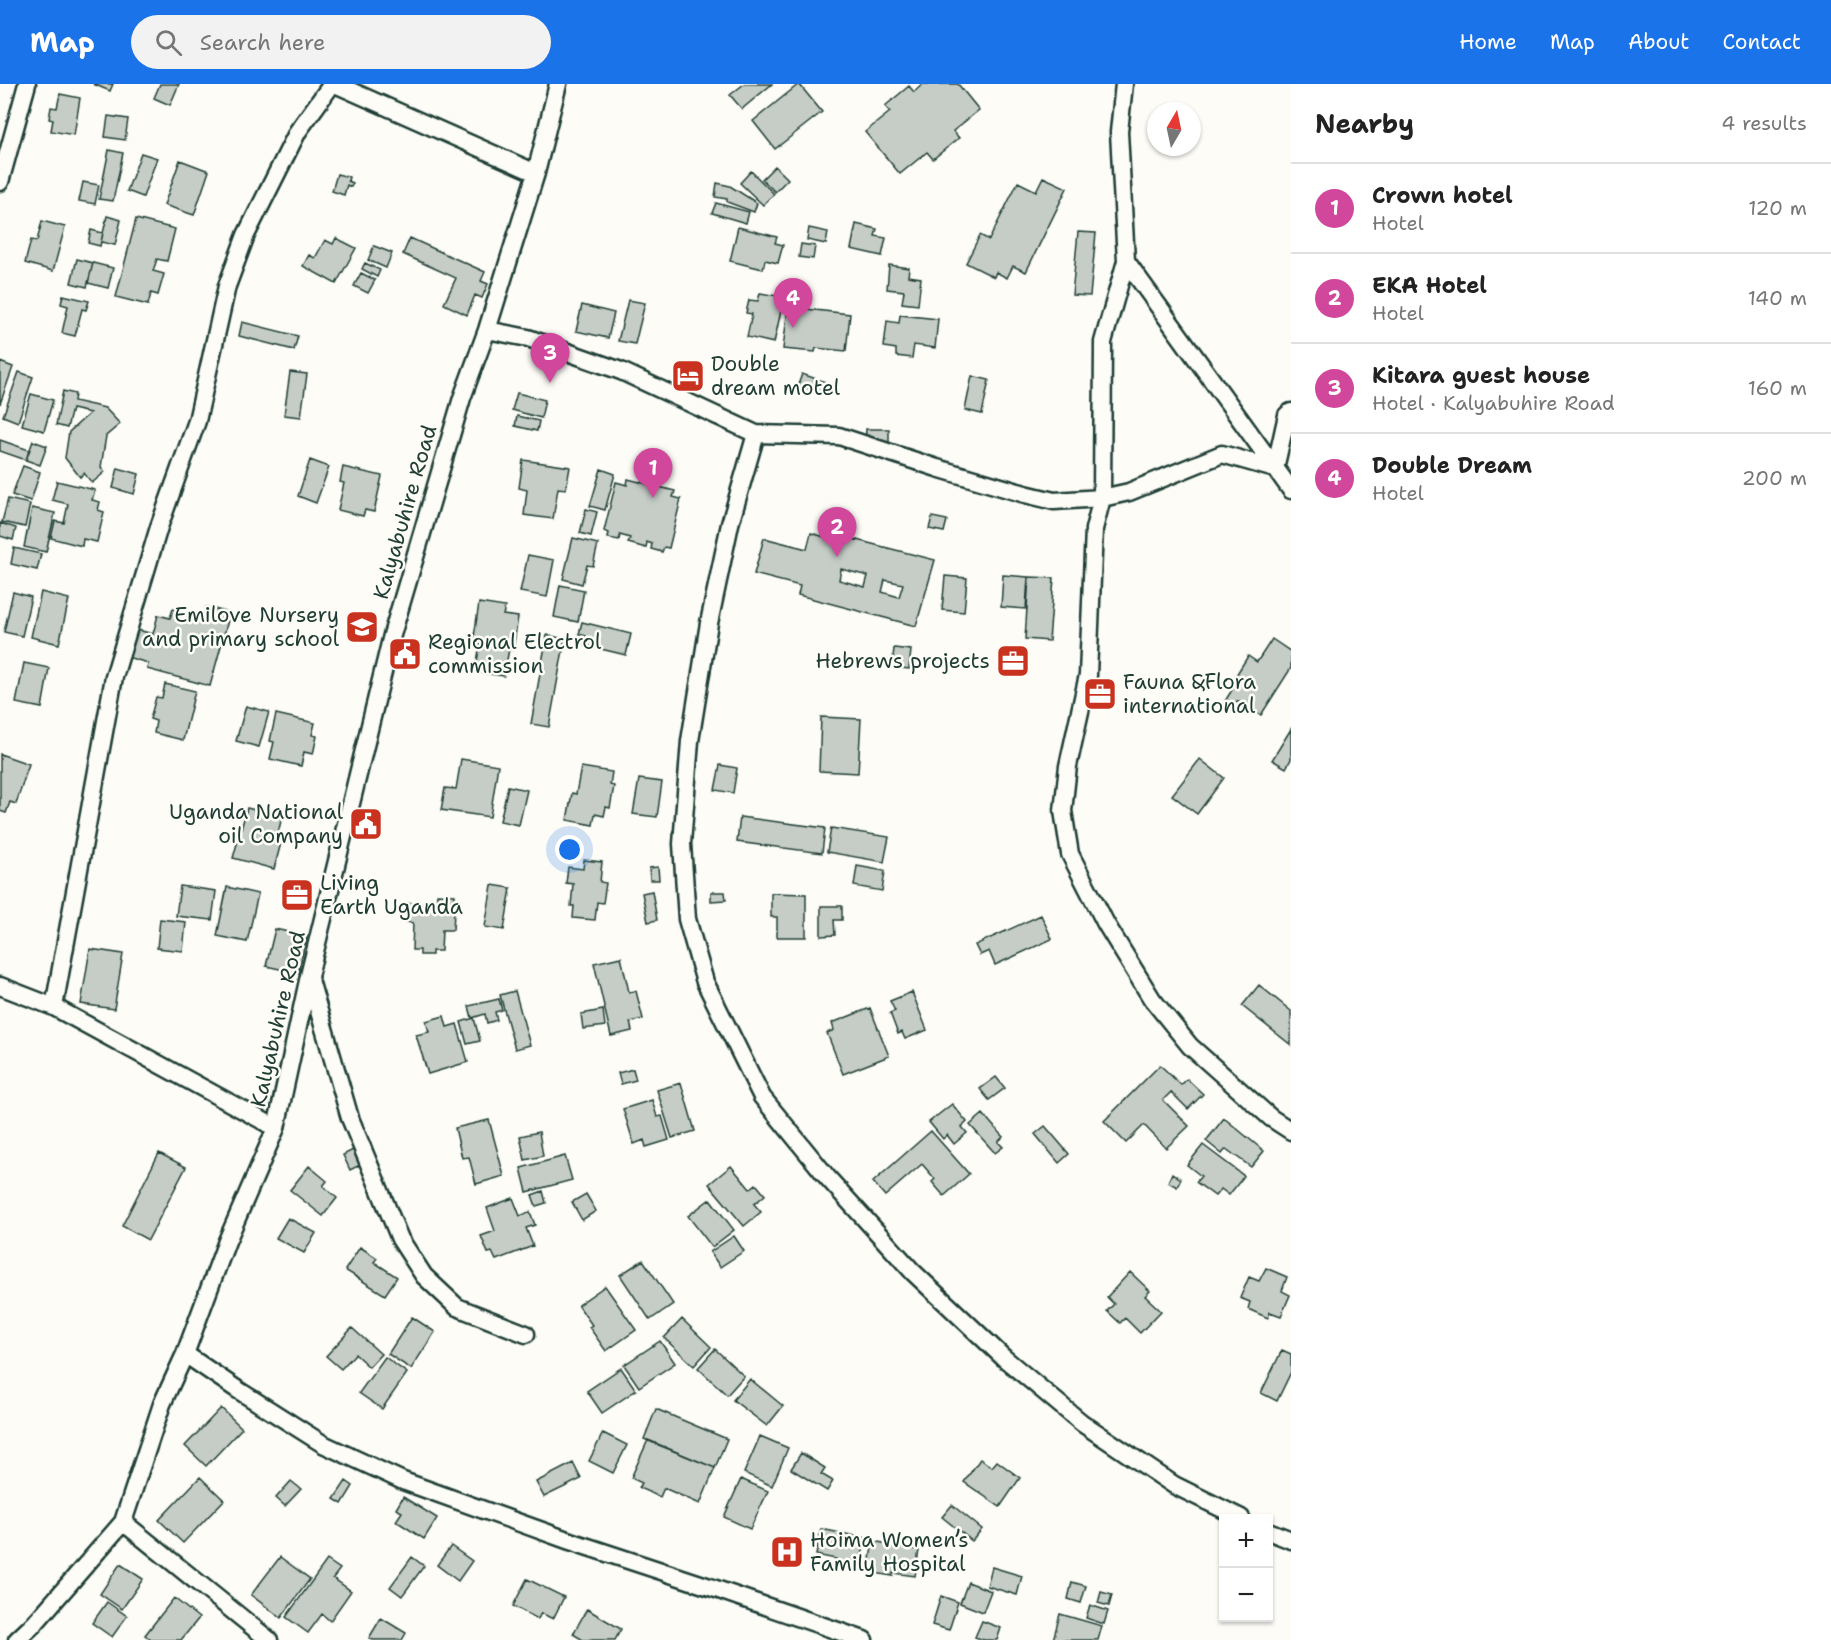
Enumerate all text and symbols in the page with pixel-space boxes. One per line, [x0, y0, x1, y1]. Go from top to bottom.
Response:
search box [131, 15, 551, 69]
text: Map [30, 23, 95, 61]
icon: search [152, 26, 185, 59]
text: Search here [200, 28, 325, 57]
text: Home [1459, 28, 1517, 56]
text: Map [1550, 28, 1595, 56]
text: About [1628, 28, 1689, 56]
text: Contact [1722, 28, 1801, 56]
north arrow [1147, 102, 1201, 156]
text: Nearby [1315, 106, 1414, 141]
text: 4 results [1721, 110, 1807, 136]
text: Crown hotel [1372, 181, 1513, 210]
text: 1 [1330, 195, 1339, 221]
text: 120 m [1748, 195, 1807, 221]
text: Hotel [1372, 210, 1424, 236]
text: EKA Hotel [1372, 271, 1487, 300]
pin: 4 [774, 278, 812, 328]
text: 2 [1328, 285, 1342, 311]
text: 140 m [1748, 285, 1807, 311]
text: Hotel [1372, 300, 1424, 326]
pin: 3 [530, 334, 570, 383]
place label: Double dream motel [711, 350, 841, 402]
hotel icon: Double dream motel [670, 358, 706, 394]
text: Kitara guest house [1372, 361, 1590, 390]
text: 3 [1328, 375, 1342, 401]
text: 160 m [1748, 375, 1807, 401]
text: Hotel · Kalyabuhire Road [1372, 390, 1615, 416]
street label: Kalyabuhire Road [367, 422, 443, 602]
pin: 1 [634, 448, 672, 498]
text: Double Dream [1372, 451, 1532, 480]
text: 4 [1328, 465, 1342, 491]
text: 200 m [1742, 465, 1807, 491]
text: Hotel [1372, 480, 1424, 506]
pin: 2 [818, 508, 856, 557]
place label: Emilove Nursery and primary school [142, 601, 340, 653]
school or university icon: Emilove Nursery and primary school [344, 609, 380, 645]
place label: Regional Electrol commission [428, 628, 602, 680]
public building icon: Regional Electrol commission [387, 636, 423, 672]
office icon: Hebrews projects [995, 643, 1031, 679]
place label: Hebrews projects [815, 647, 990, 675]
place label: Fauna &Flora international [1123, 668, 1256, 720]
office icon: Fauna &Flora international [1082, 676, 1118, 712]
place label: Uganda National oil Company [169, 798, 344, 850]
public building icon: Uganda National oil Company [348, 806, 384, 842]
your location [555, 835, 584, 864]
place label: Living Earth Uganda [320, 869, 463, 921]
office icon: Living Earth Uganda [279, 877, 315, 913]
street label: Kalyabuhire Road [244, 928, 312, 1110]
map controls [1219, 1514, 1273, 1622]
button: + [1219, 1514, 1273, 1568]
place label: Hoima Women’s Family Hospital [810, 1526, 969, 1578]
hospital icon: Hoima Women’s Family Hospital [769, 1534, 805, 1570]
button: − [1219, 1568, 1273, 1622]

